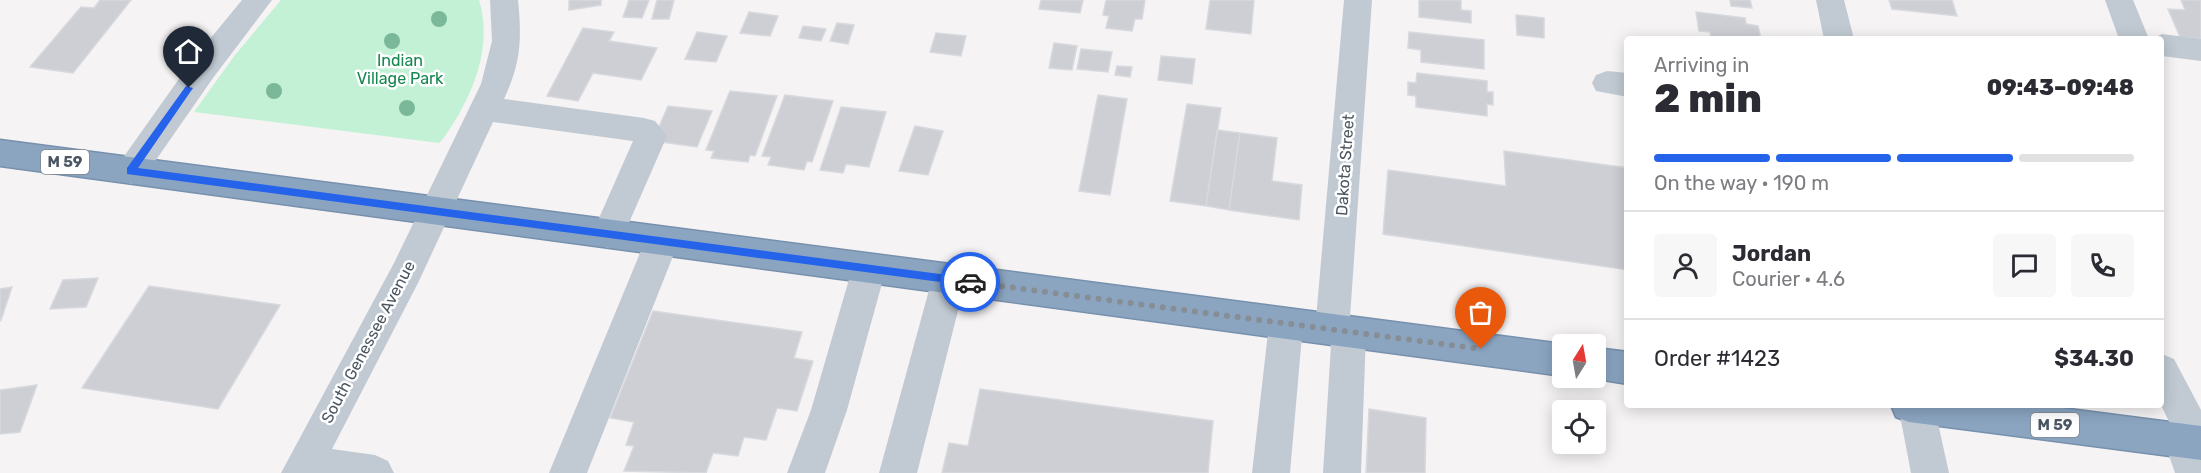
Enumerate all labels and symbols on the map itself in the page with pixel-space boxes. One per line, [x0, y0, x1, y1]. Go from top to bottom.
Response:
pin [163, 26, 214, 88]
park label: Indian Village Park [357, 51, 444, 88]
street label: Dakota Street [1332, 113, 1358, 217]
road number: M 59 [41, 150, 89, 174]
courier [940, 252, 1000, 312]
street label: South Genessee Avenue [317, 258, 419, 426]
pin [1455, 287, 1506, 349]
north arrow [1552, 334, 1606, 388]
road number: M 59 [2031, 413, 2079, 437]

